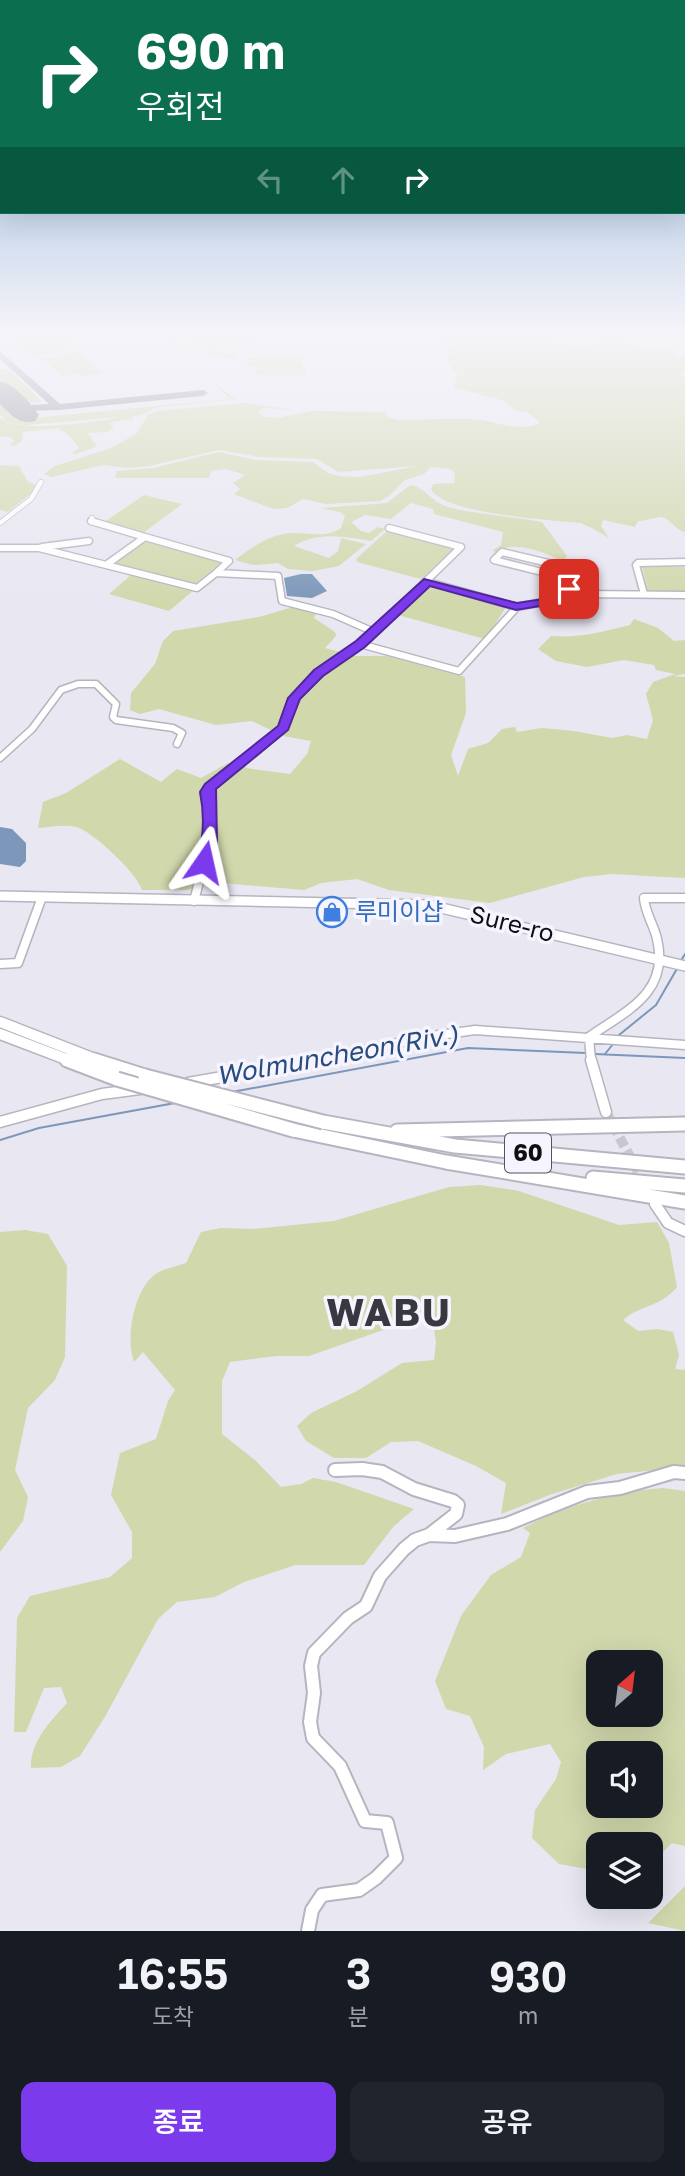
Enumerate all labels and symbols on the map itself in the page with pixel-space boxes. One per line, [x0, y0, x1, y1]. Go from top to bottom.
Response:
pin [539, 559, 599, 619]
position arrow [167, 825, 241, 899]
shop icon: 루미이샵 [315, 895, 349, 929]
place label: 루미이샵 [355, 896, 443, 925]
street label: Sure-ro [467, 898, 557, 947]
water label: Wolmuncheon(Riv.) [214, 1018, 460, 1091]
road number: 60 [505, 1134, 551, 1172]
district label: WABU [326, 1289, 452, 1334]
north arrow [586, 1650, 663, 1727]

